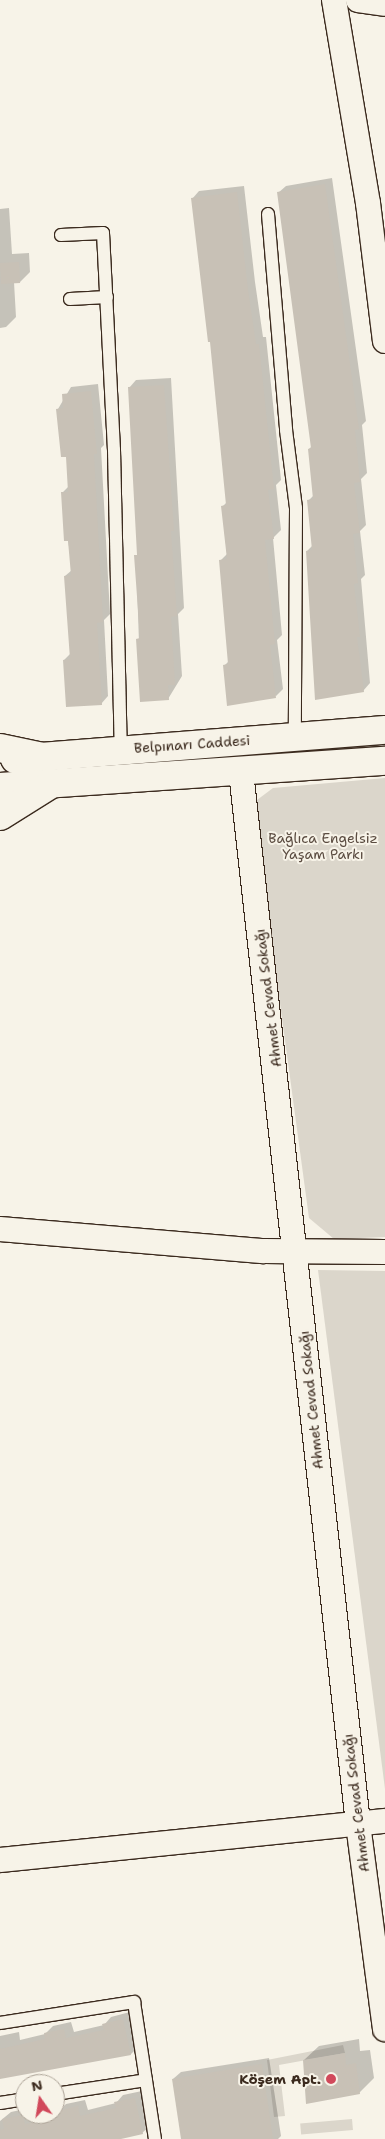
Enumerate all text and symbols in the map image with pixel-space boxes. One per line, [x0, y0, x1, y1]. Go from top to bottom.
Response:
street label: Belpınarı Caddesi [133, 732, 251, 756]
park label: Bağlıca Engelsiz Yaşam Parkı [268, 830, 378, 862]
street label: Ahmet Cevad Sokağı [251, 928, 285, 1068]
street label: Ahmet Cevad Sokağı [295, 1330, 327, 1470]
street label: Ahmet Cevad Sokağı [339, 1733, 373, 1873]
place label: Köşem Apt. [239, 2071, 321, 2087]
marker: Köşem Apt. [325, 2073, 337, 2085]
north arrow [15, 2074, 65, 2124]
text: N [29, 2075, 44, 2095]

